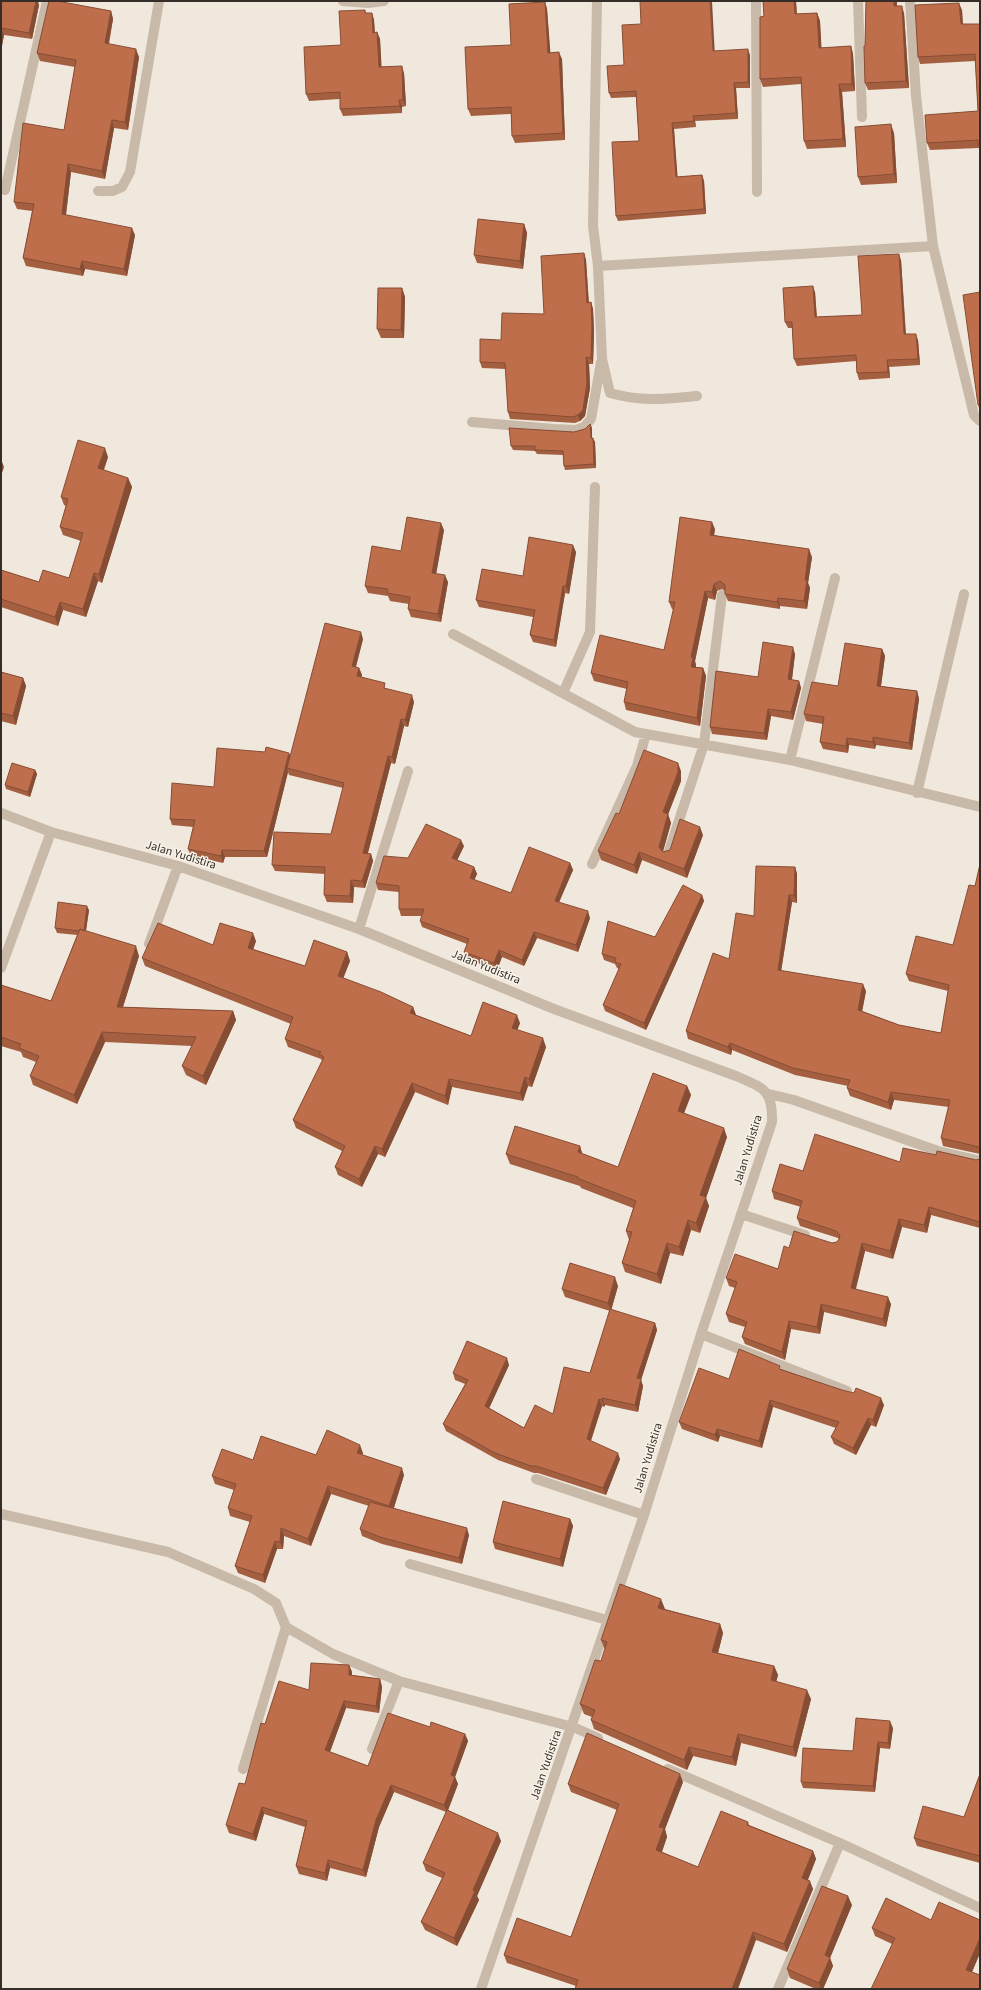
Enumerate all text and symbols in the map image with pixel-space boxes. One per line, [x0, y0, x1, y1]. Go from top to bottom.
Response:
street label: Jalan Yudistira [144, 836, 218, 874]
street label: Jalan Yudistira [449, 945, 523, 989]
street label: Jalan Yudistira [729, 1113, 767, 1187]
street label: Jalan Yudistira [629, 1421, 667, 1495]
street label: Jalan Yudistira [526, 1728, 566, 1802]

